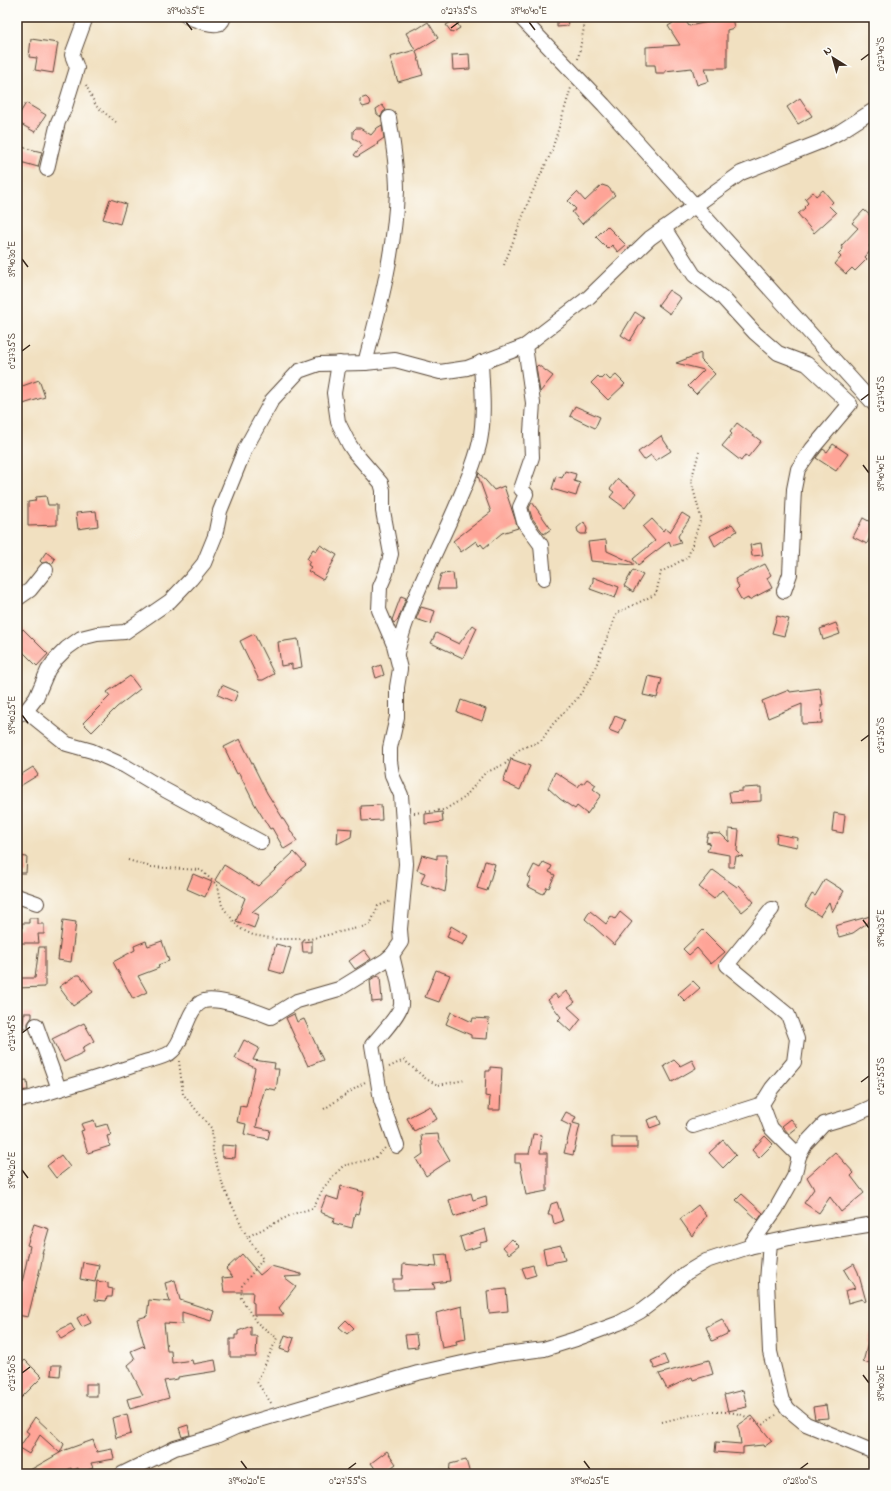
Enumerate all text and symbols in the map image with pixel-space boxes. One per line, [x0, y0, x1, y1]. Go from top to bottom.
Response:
text: 39°40'35"E [167, 4, 205, 19]
text: 0°27'35"S [441, 4, 477, 19]
text: 39°40'40"E [511, 4, 547, 19]
text: 0°27'40"S [874, 36, 889, 71]
north arrow [813, 38, 853, 78]
text: N [820, 42, 835, 59]
text: 39°40'30"E [5, 241, 20, 277]
text: 0°27'35"S [5, 333, 20, 369]
text: 0°27'45"S [874, 376, 889, 412]
text: 39°40'40"E [874, 455, 889, 491]
text: 39°40'25"E [5, 696, 20, 734]
text: 0°27'50"S [874, 716, 889, 753]
text: 39°40'35"E [874, 909, 889, 947]
text: 0°27'45"S [5, 1015, 20, 1051]
text: 0°27'55"S [874, 1057, 889, 1095]
text: 39°40'20"E [5, 1152, 20, 1189]
text: 0°27'50"S [5, 1354, 20, 1391]
text: 39°40'30"E [874, 1365, 889, 1401]
text: 39°40'20"E [229, 1474, 266, 1489]
text: 0°27'55"S [329, 1474, 367, 1489]
text: 39°40'25"E [571, 1474, 609, 1489]
text: 0°28'00"S [783, 1474, 818, 1489]

